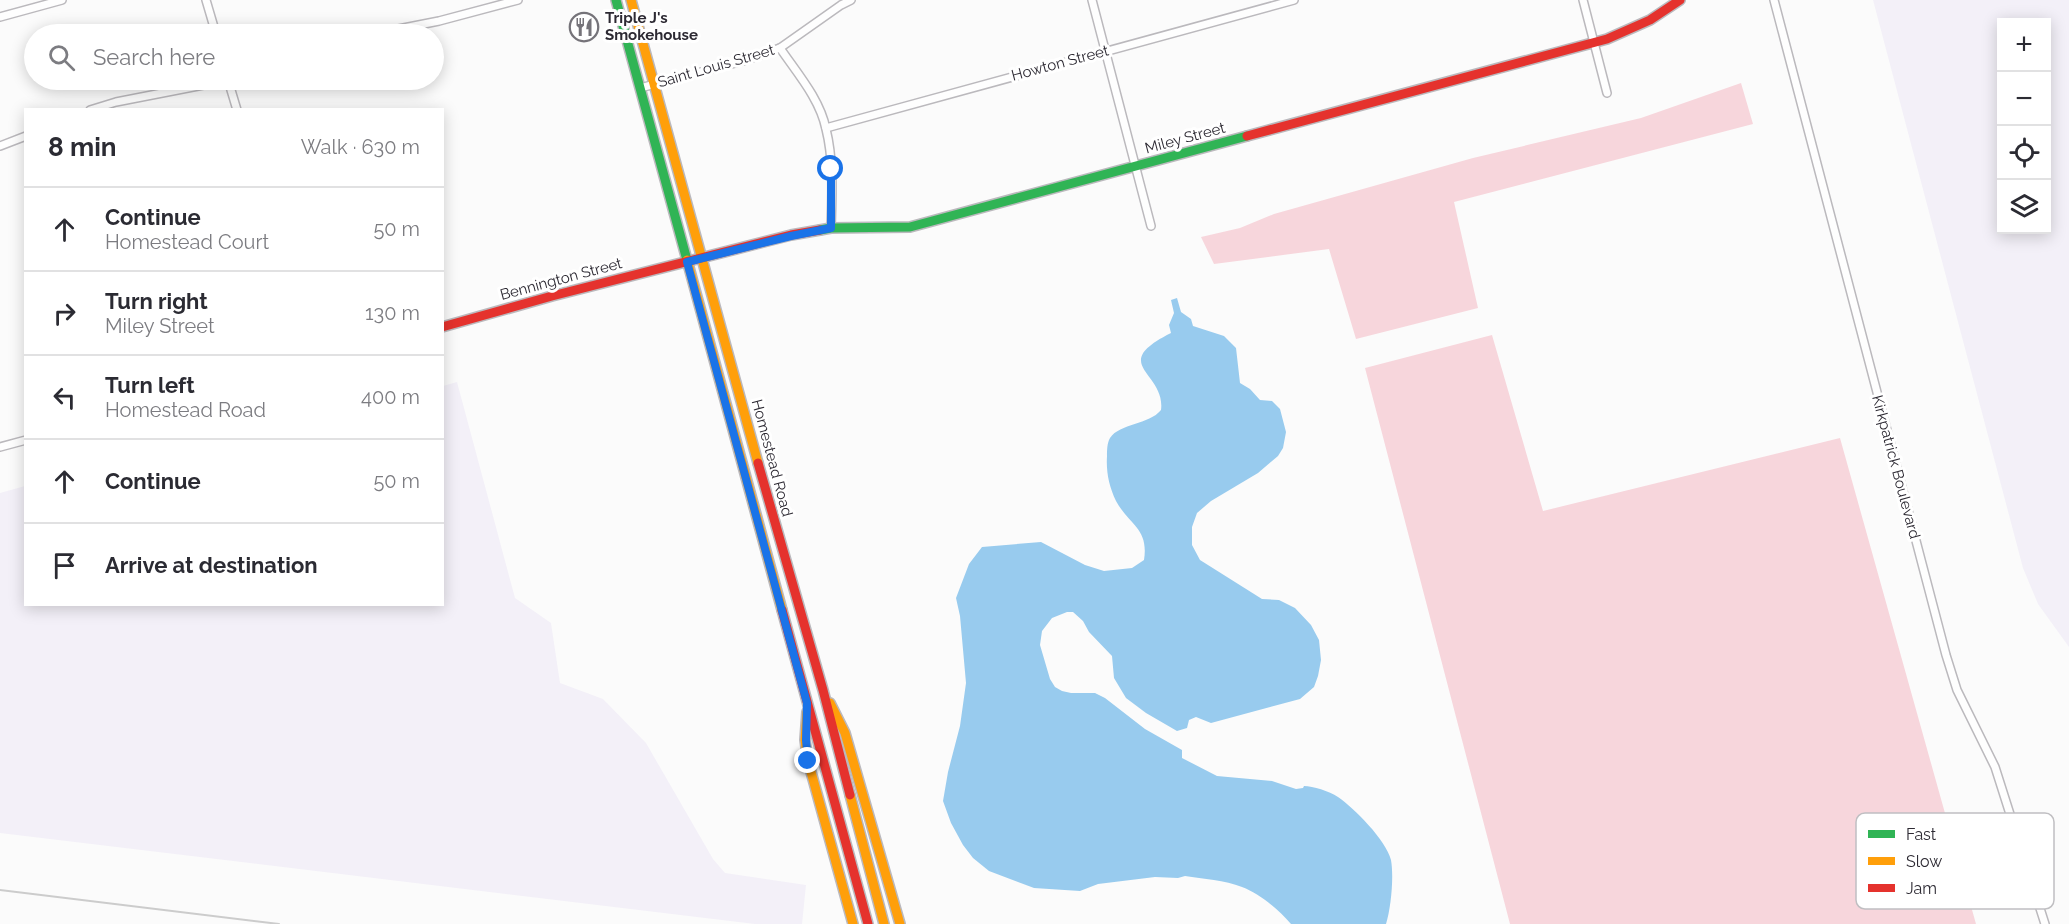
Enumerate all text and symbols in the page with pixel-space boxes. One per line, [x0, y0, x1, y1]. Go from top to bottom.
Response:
place label: Triple J's Smokehouse [605, 9, 698, 44]
restaurant icon: Triple J's Smokehouse [568, 11, 600, 43]
map controls [1997, 18, 2051, 234]
button: + [1997, 18, 2051, 72]
search box [24, 24, 444, 90]
icon: search [45, 41, 78, 74]
street label: Saint Louis Street [656, 41, 776, 91]
street label: Howton Street [1009, 41, 1111, 85]
text: Search here [93, 44, 215, 70]
button: − [1997, 72, 2051, 126]
street label: Miley Street [1143, 119, 1227, 157]
button: locate [1997, 126, 2051, 180]
text: 8 min [48, 132, 116, 162]
text: Walk · 630 m [301, 135, 420, 159]
route start [817, 155, 843, 181]
button: layers [1997, 180, 2051, 234]
text: Continue [105, 204, 201, 230]
icon: ahead [48, 213, 81, 246]
text: 50 m [373, 217, 420, 241]
text: Homestead Court [105, 230, 269, 254]
street label: Bennington Street [498, 254, 624, 304]
text: Turn right [105, 288, 208, 314]
icon: right [48, 297, 81, 330]
text: 130 m [365, 301, 420, 325]
text: Miley Street [105, 314, 215, 338]
text: Turn left [105, 372, 195, 398]
icon: left [48, 381, 81, 414]
text: 400 m [361, 385, 420, 409]
street label: Kirkpatrick Boulevard [1868, 393, 1924, 541]
street label: Homestead Road [748, 397, 796, 519]
text: Homestead Road [105, 398, 266, 422]
icon: ahead [48, 465, 81, 498]
text: Continue [105, 468, 201, 494]
text: 50 m [373, 469, 420, 493]
icon: arrive [48, 549, 81, 582]
text: Arrive at destination [105, 552, 318, 578]
route end [794, 747, 820, 773]
legend [1856, 813, 2054, 909]
text: Fast [1906, 825, 1937, 844]
text: Slow [1906, 852, 1942, 871]
text: Jam [1906, 879, 1937, 898]

